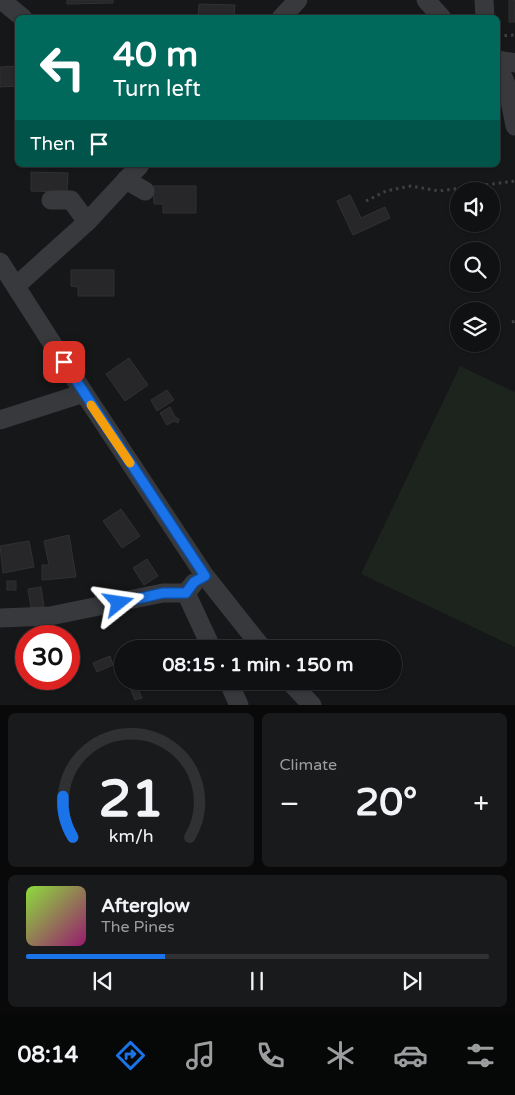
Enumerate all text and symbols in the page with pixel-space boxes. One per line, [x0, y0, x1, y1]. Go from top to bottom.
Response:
text: 40 m [113, 34, 198, 76]
icon: left [30, 35, 95, 100]
text: Turn left [113, 76, 201, 102]
icon: arrive [85, 130, 113, 158]
text: Then [30, 133, 75, 155]
map controls [450, 182, 500, 352]
button: sound [450, 182, 500, 232]
button: search [450, 242, 500, 292]
button: layers [450, 302, 500, 352]
pin [43, 341, 85, 383]
icon: arrive [50, 348, 78, 376]
position arrow [92, 576, 144, 628]
speed limit sign: 30 [15, 625, 80, 690]
text: 08:15 · 1 min · 150 m [162, 654, 354, 676]
text: Climate [280, 755, 337, 775]
text: 21 [98, 768, 163, 831]
text: 20° [355, 780, 417, 826]
text: − [280, 787, 299, 821]
text: + [473, 787, 489, 821]
text: km/h [108, 826, 153, 847]
text: Afterglow [101, 895, 190, 917]
text: The Pines [101, 917, 175, 937]
icon: previous [89, 967, 117, 995]
icon: pause [243, 967, 271, 995]
icon: next [398, 967, 426, 995]
icon: directions [113, 1038, 148, 1073]
icon: music [183, 1038, 218, 1073]
icon: phone [253, 1038, 288, 1073]
icon: climate [323, 1038, 358, 1073]
icon: car [393, 1038, 428, 1073]
icon: filters [463, 1038, 498, 1073]
text: 08:14 [17, 1042, 78, 1068]

